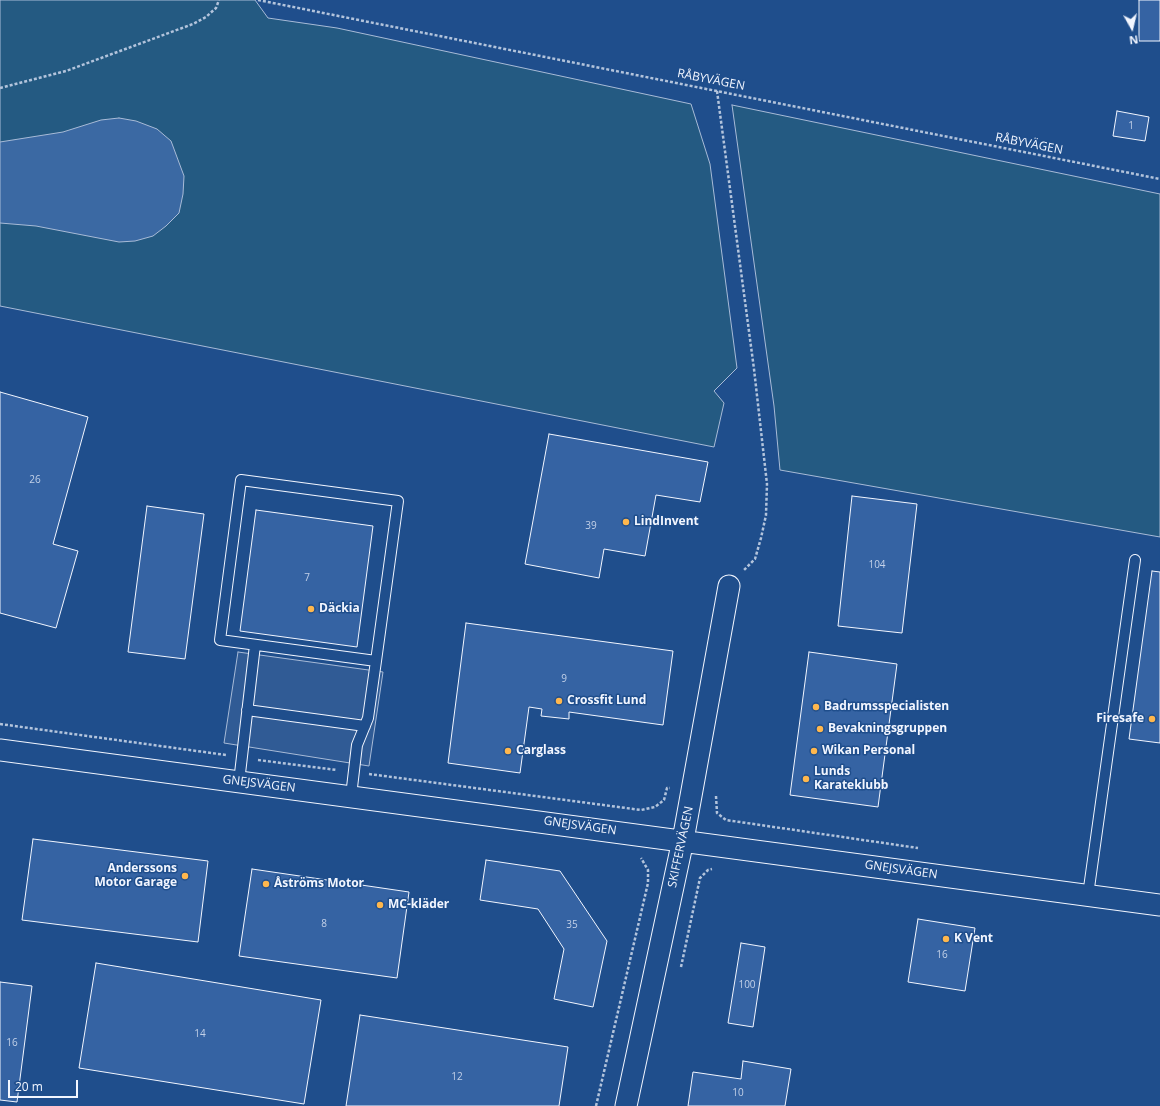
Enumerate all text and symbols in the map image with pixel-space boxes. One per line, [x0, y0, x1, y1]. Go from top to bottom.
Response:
north arrow [1112, 8, 1152, 48]
text: N [1128, 32, 1139, 48]
street label: RÅBYVÄGEN [676, 66, 746, 94]
house number: 1 [1128, 120, 1134, 132]
street label: RÅBYVÄGEN [994, 130, 1064, 158]
house number: 26 [29, 474, 41, 486]
place label: LindInvent [634, 515, 699, 529]
marker: LindInvent [621, 517, 631, 527]
house number: 39 [585, 520, 597, 532]
house number: 104 [868, 559, 886, 571]
house number: 7 [304, 572, 310, 584]
place label: Däckia [319, 602, 360, 616]
marker: Däckia [306, 604, 316, 614]
house number: 9 [561, 673, 567, 685]
place label: Crossfit Lund [567, 694, 646, 708]
marker: Crossfit Lund [554, 696, 564, 706]
place label: Badrumsspecialisten [824, 700, 949, 714]
marker: Badrumsspecialisten [811, 702, 821, 712]
place label: Firesafe [1096, 712, 1144, 726]
marker: Firesafe [1147, 714, 1157, 724]
place label: Bevakningsgruppen [828, 722, 947, 736]
marker: Bevakningsgruppen [815, 724, 825, 734]
place label: Carglass [516, 744, 566, 758]
place label: Wikan Personal [822, 744, 915, 758]
marker: Carglass [503, 746, 513, 756]
marker: Wikan Personal [809, 746, 819, 756]
place label: Lunds Karateklubb [814, 765, 888, 793]
street label: GNEJSVÄGEN [222, 772, 296, 796]
marker: Lunds Karateklubb [801, 774, 811, 784]
street label: SKIFFERVÄGEN [665, 805, 697, 889]
street label: GNEJSVÄGEN [543, 814, 617, 838]
street label: GNEJSVÄGEN [864, 858, 938, 882]
place label: Anderssons Motor Garage [95, 862, 177, 890]
marker: Anderssons Motor Garage [180, 871, 190, 881]
place label: Åströms Motor [274, 877, 364, 891]
marker: Åströms Motor [261, 879, 271, 889]
place label: MC-kläder [388, 898, 449, 912]
marker: MC-kläder [375, 900, 385, 910]
house number: 8 [321, 918, 327, 930]
house number: 35 [566, 919, 578, 931]
place label: K Vent [954, 932, 993, 946]
marker: K Vent [941, 934, 951, 944]
house number: 16 [936, 949, 948, 961]
house number: 100 [738, 979, 756, 991]
house number: 14 [194, 1028, 206, 1040]
house number: 16 [6, 1037, 18, 1049]
house number: 12 [451, 1071, 463, 1083]
scale bar [10, 1072, 80, 1098]
text: 20 m [15, 1078, 43, 1095]
house number: 10 [732, 1087, 744, 1099]

